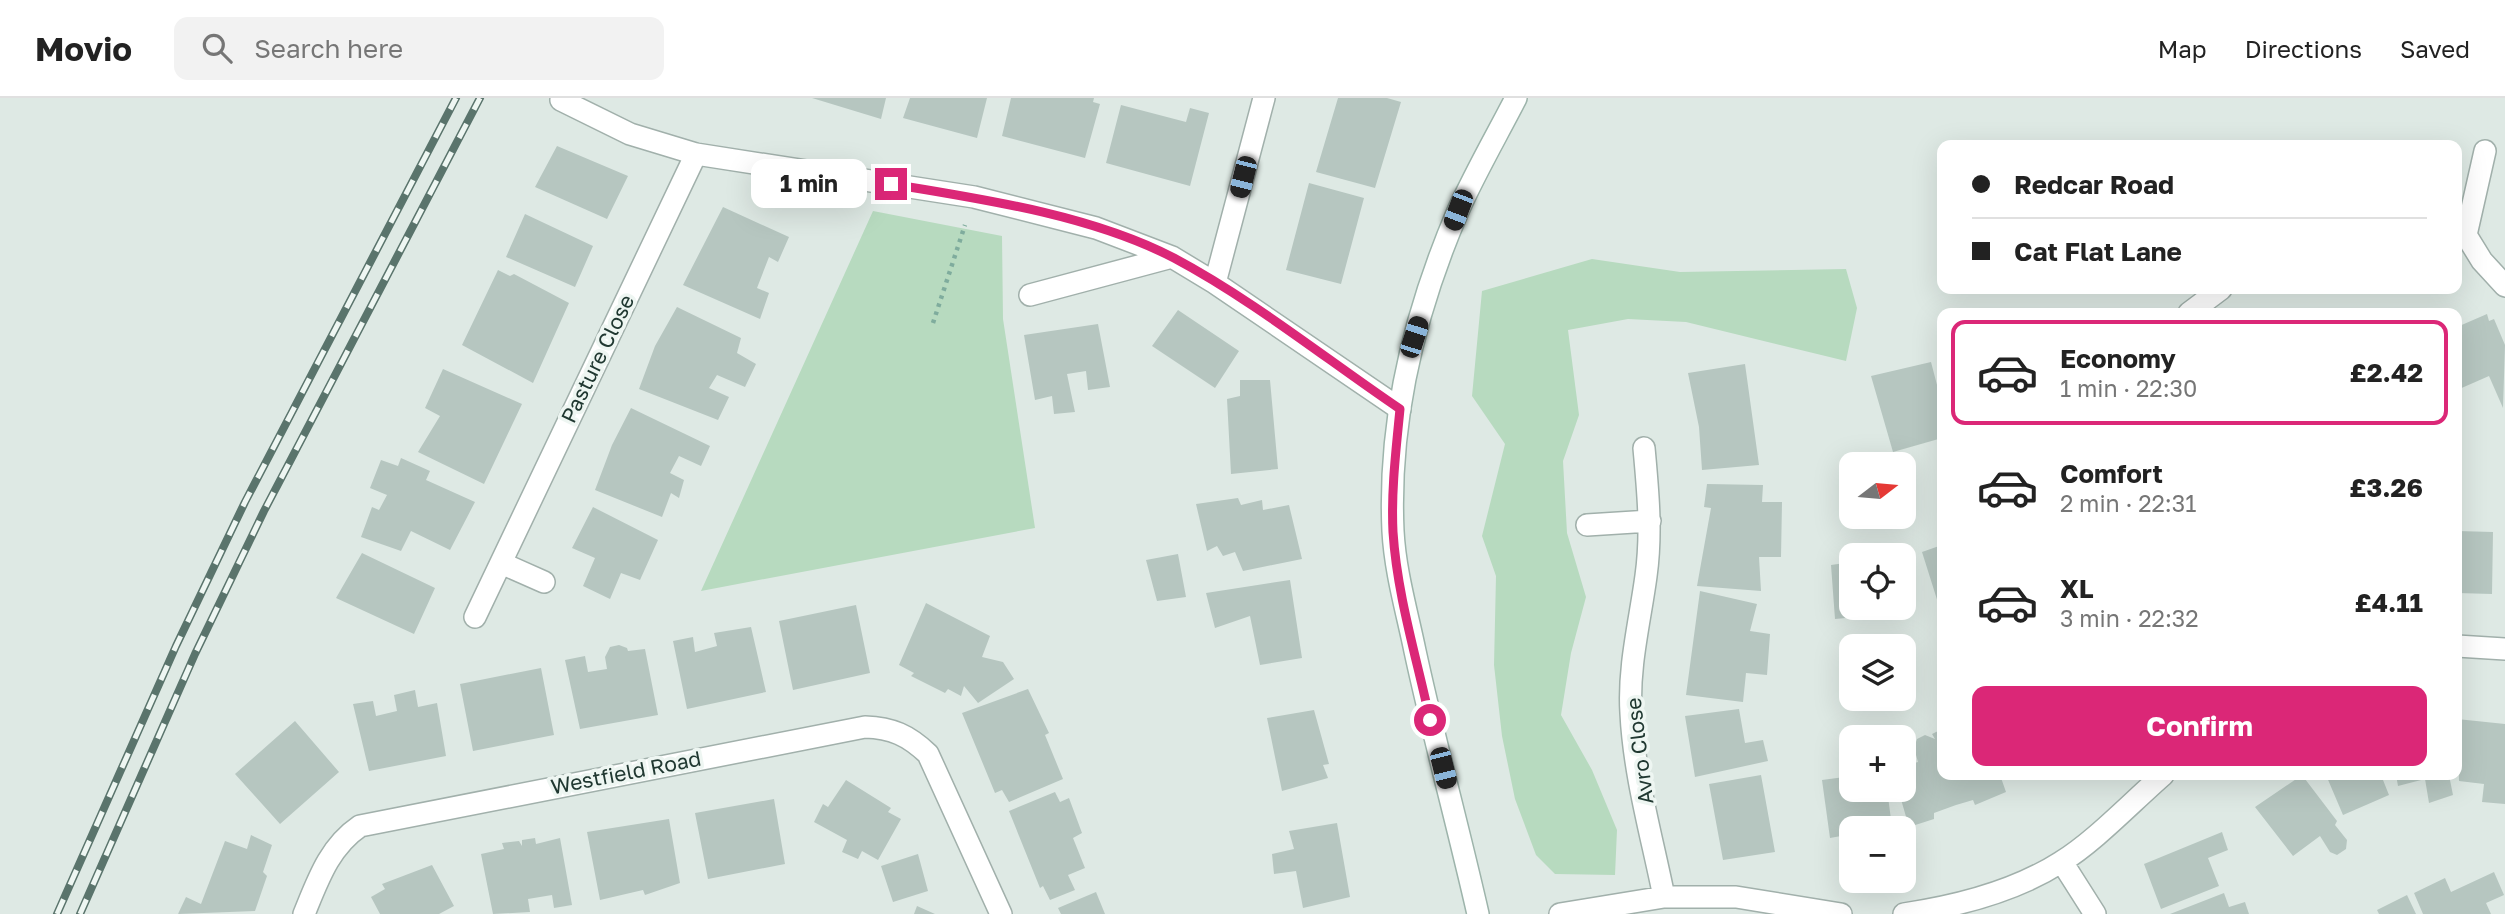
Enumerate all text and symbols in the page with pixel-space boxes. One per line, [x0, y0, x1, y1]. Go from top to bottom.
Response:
search box [174, 17, 664, 80]
text: Movio [35, 29, 132, 68]
icon: search [198, 29, 236, 67]
text: Search here [254, 33, 403, 64]
text: Map [2158, 34, 2207, 63]
text: Directions [2245, 34, 2362, 63]
text: Saved [2400, 34, 2470, 63]
car [1228, 154, 1259, 200]
callout: 1 min [751, 160, 866, 208]
route end [875, 168, 907, 200]
text: 1 min [780, 169, 838, 197]
text: Redcar Road [2014, 169, 2174, 200]
car [1441, 187, 1476, 233]
text: Cat Flat Lane [2014, 236, 2182, 267]
street label: Pasture Close [555, 290, 639, 427]
car [1398, 314, 1431, 360]
icon: car [1976, 341, 2039, 404]
text: Economy [2060, 343, 2176, 374]
text: £2.42 [2350, 357, 2423, 388]
text: 1 min · 22:30 [2060, 374, 2197, 402]
north arrow [1839, 452, 1916, 528]
map controls [1839, 452, 1916, 893]
icon: car [1976, 456, 2039, 519]
text: Comfort [2060, 458, 2163, 489]
text: £3.26 [2349, 472, 2423, 503]
text: 2 min · 22:31 [2060, 489, 2196, 517]
button: locate [1839, 543, 1916, 620]
icon: car [1976, 571, 2039, 634]
text: XL [2060, 573, 2094, 604]
text: £4.11 [2354, 587, 2423, 618]
text: 3 min · 22:32 [2060, 604, 2199, 632]
button: layers [1839, 634, 1916, 711]
button: Confirm [1972, 686, 2427, 766]
street label: Avro Close [1620, 696, 1658, 806]
route start [1414, 704, 1446, 736]
button: + [1839, 725, 1916, 802]
street label: Westfield Road [548, 745, 703, 799]
car [1428, 745, 1459, 791]
button: − [1839, 816, 1916, 893]

